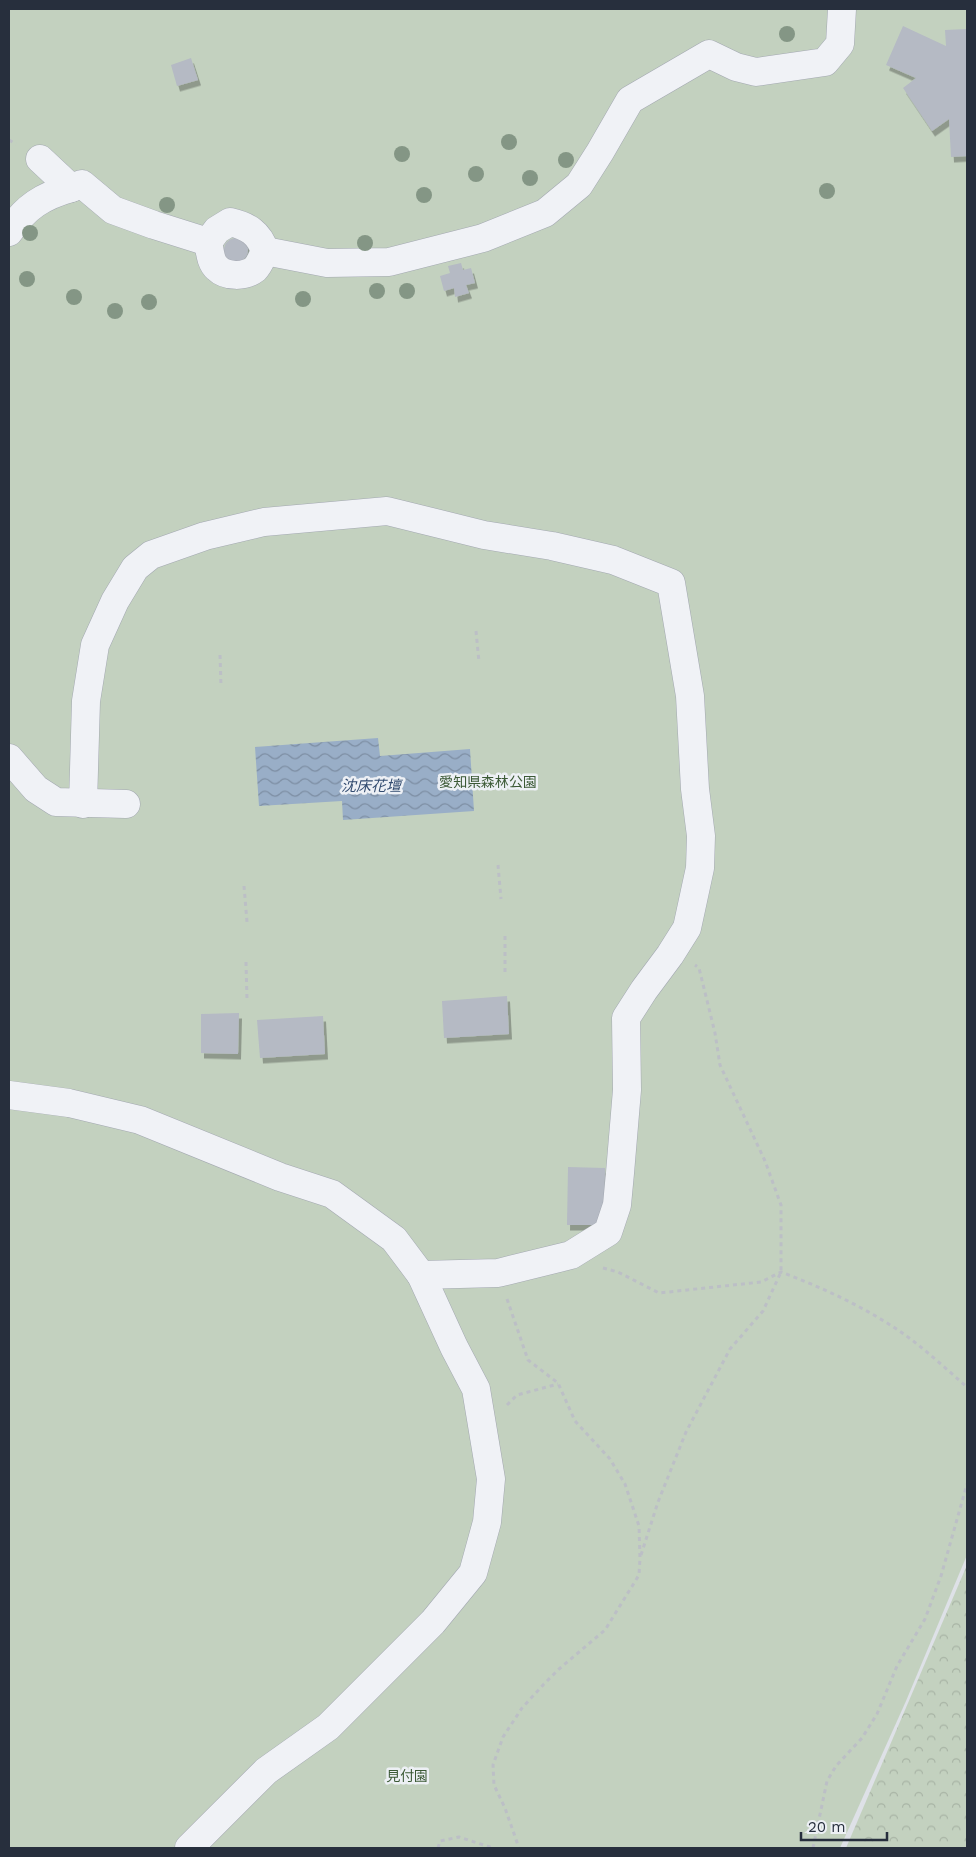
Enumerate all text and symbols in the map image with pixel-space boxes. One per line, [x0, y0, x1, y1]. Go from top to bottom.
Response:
park label: 愛知県森林公園 [439, 774, 537, 790]
water label: 沈床花壇 [341, 777, 404, 795]
park label: 見付園 [386, 1768, 428, 1784]
scale bar [801, 1810, 887, 1842]
text: 20 m [808, 1818, 846, 1836]

